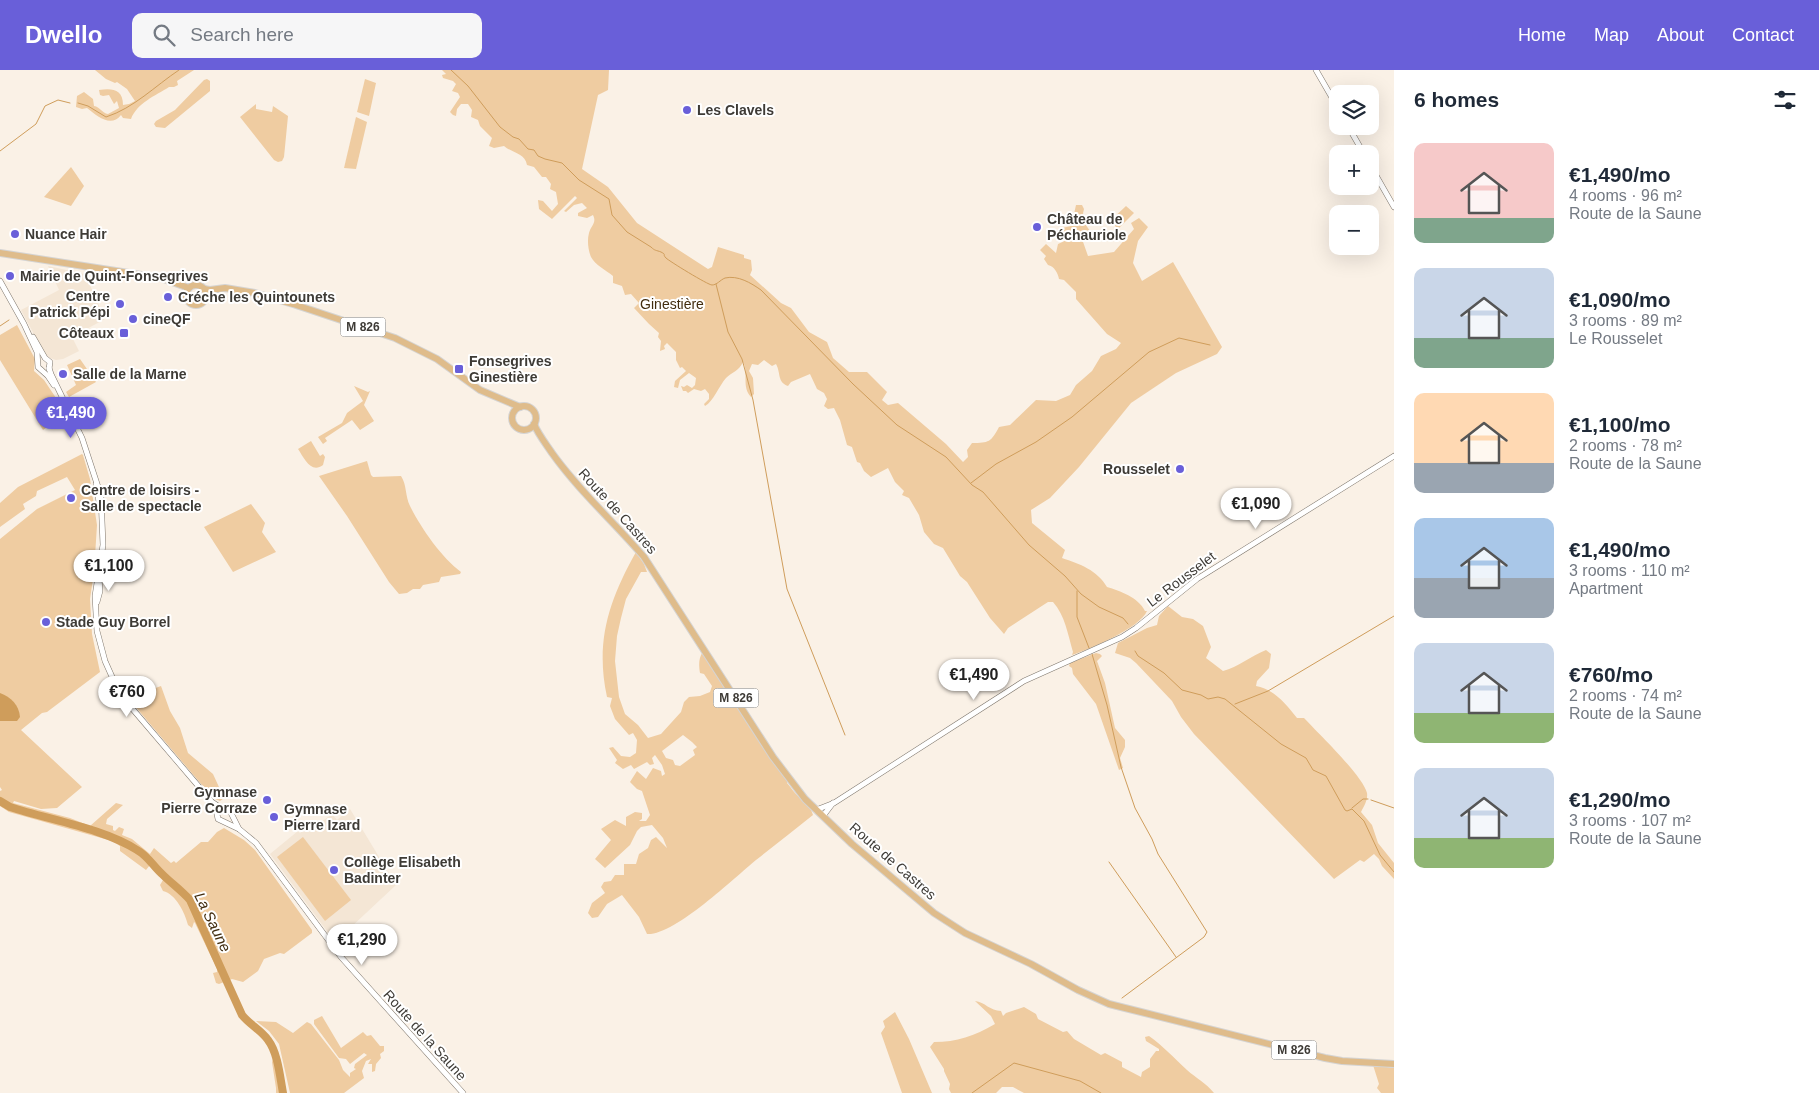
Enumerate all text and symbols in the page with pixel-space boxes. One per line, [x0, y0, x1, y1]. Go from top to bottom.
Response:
search box [132, 13, 482, 58]
text: Dwello [25, 21, 102, 48]
icon: search [150, 21, 178, 49]
text: Search here [190, 24, 294, 45]
text: Home [1518, 25, 1566, 45]
text: Map [1594, 25, 1629, 45]
text: About [1657, 25, 1704, 45]
text: Contact [1732, 25, 1794, 45]
map controls [1329, 85, 1379, 255]
button: layers [1329, 85, 1379, 135]
icon: filters [1771, 86, 1799, 114]
text: 6 homes [1414, 88, 1499, 111]
place label: Les Clavels [697, 102, 774, 118]
marker: Les Clavels [681, 104, 693, 116]
button: + [1329, 145, 1379, 195]
icon: home [1454, 163, 1514, 223]
text: €1,490/mo [1569, 163, 1671, 186]
text: 4 rooms · 96 m² [1569, 187, 1682, 204]
button: − [1329, 205, 1379, 255]
text: Route de la Saune [1569, 205, 1702, 222]
place label: Château de Péchauriole [1047, 211, 1127, 243]
marker: Château de Péchauriole [1031, 221, 1043, 233]
place label: Nuance Hair [25, 226, 107, 242]
marker: Nuance Hair [9, 228, 21, 240]
place label: Mairie de Quint-Fonsegrives [20, 268, 208, 284]
marker: Mairie de Quint-Fonsegrives [4, 270, 16, 282]
place label: Centre Patrick Pépi [30, 288, 110, 320]
icon: home [1454, 288, 1514, 348]
text: €1,090/mo [1569, 288, 1671, 311]
place label: Créche les Quintounets [178, 289, 335, 305]
marker: Créche les Quintounets [162, 291, 174, 303]
park label: Ginestière [640, 296, 704, 312]
marker: Centre Patrick Pépi [114, 298, 126, 310]
place label: cineQF [143, 311, 191, 327]
text: 3 rooms · 89 m² [1569, 312, 1682, 329]
marker: cineQF [127, 313, 139, 325]
road number: M 826 [340, 318, 386, 336]
place label: Côteaux [59, 325, 114, 341]
marker: Côteaux [118, 327, 130, 339]
text: Le Rousselet [1569, 330, 1662, 347]
place label: Fonsegrives Ginestière [469, 353, 552, 385]
marker: Fonsegrives Ginestière [453, 363, 465, 375]
place label: Salle de la Marne [73, 366, 187, 382]
marker: Salle de la Marne [57, 368, 69, 380]
pin: €1,490 [30, 396, 112, 439]
text: €1,490 [47, 404, 95, 421]
icon: home [1454, 413, 1514, 473]
text: €1,100/mo [1569, 413, 1671, 436]
text: 2 rooms · 78 m² [1569, 437, 1682, 454]
text: Route de la Saune [1569, 455, 1702, 472]
place label: Rousselet [1103, 461, 1170, 477]
marker: Rousselet [1174, 463, 1186, 475]
street label: Route de Castres [576, 465, 660, 557]
place label: Centre de loisirs - Salle de spectacle [81, 482, 202, 514]
pin: €1,090 [1215, 488, 1297, 530]
marker: Centre de loisirs - Salle de spectacle [65, 492, 77, 504]
text: €1,090 [1232, 495, 1280, 512]
icon: home [1454, 538, 1514, 598]
text: €1,490/mo [1569, 538, 1671, 561]
street label: Le Rousselet [1144, 548, 1219, 610]
pin: €1,100 [68, 550, 150, 592]
text: €1,100 [85, 557, 133, 574]
text: 3 rooms · 110 m² [1569, 562, 1690, 579]
text: Apartment [1569, 580, 1643, 597]
place label: Stade Guy Borrel [56, 614, 170, 630]
marker: Stade Guy Borrel [40, 616, 52, 628]
pin: €1,490 [933, 658, 1015, 701]
icon: home [1454, 663, 1514, 723]
text: €760/mo [1569, 663, 1653, 686]
text: €1,490 [950, 666, 998, 683]
pin: €760 [97, 676, 157, 718]
text: €760 [109, 683, 145, 700]
text: 2 rooms · 74 m² [1569, 687, 1682, 704]
road number: M 826 [714, 688, 758, 708]
text: Route de la Saune [1569, 705, 1702, 722]
place label: Gymnase Pierre Corraze [161, 784, 257, 816]
icon: home [1454, 788, 1514, 848]
text: €1,290/mo [1569, 788, 1671, 811]
marker: Gymnase Pierre Corraze [261, 794, 273, 806]
place label: Gymnase Pierre Izard [284, 801, 360, 833]
marker: Gymnase Pierre Izard [268, 811, 280, 823]
text: 3 rooms · 107 m² [1569, 812, 1691, 829]
street label: Route de Castres [847, 819, 939, 903]
text: Route de la Saune [1569, 830, 1702, 847]
place label: Collège Elisabeth Badinter [344, 854, 461, 886]
marker: Collège Elisabeth Badinter [328, 864, 340, 876]
water label: La Saune [191, 889, 235, 955]
pin: €1,290 [321, 924, 403, 966]
text: €1,290 [338, 931, 386, 948]
street label: Route de la Saune [380, 987, 470, 1084]
road number: M 826 [1272, 1040, 1316, 1060]

